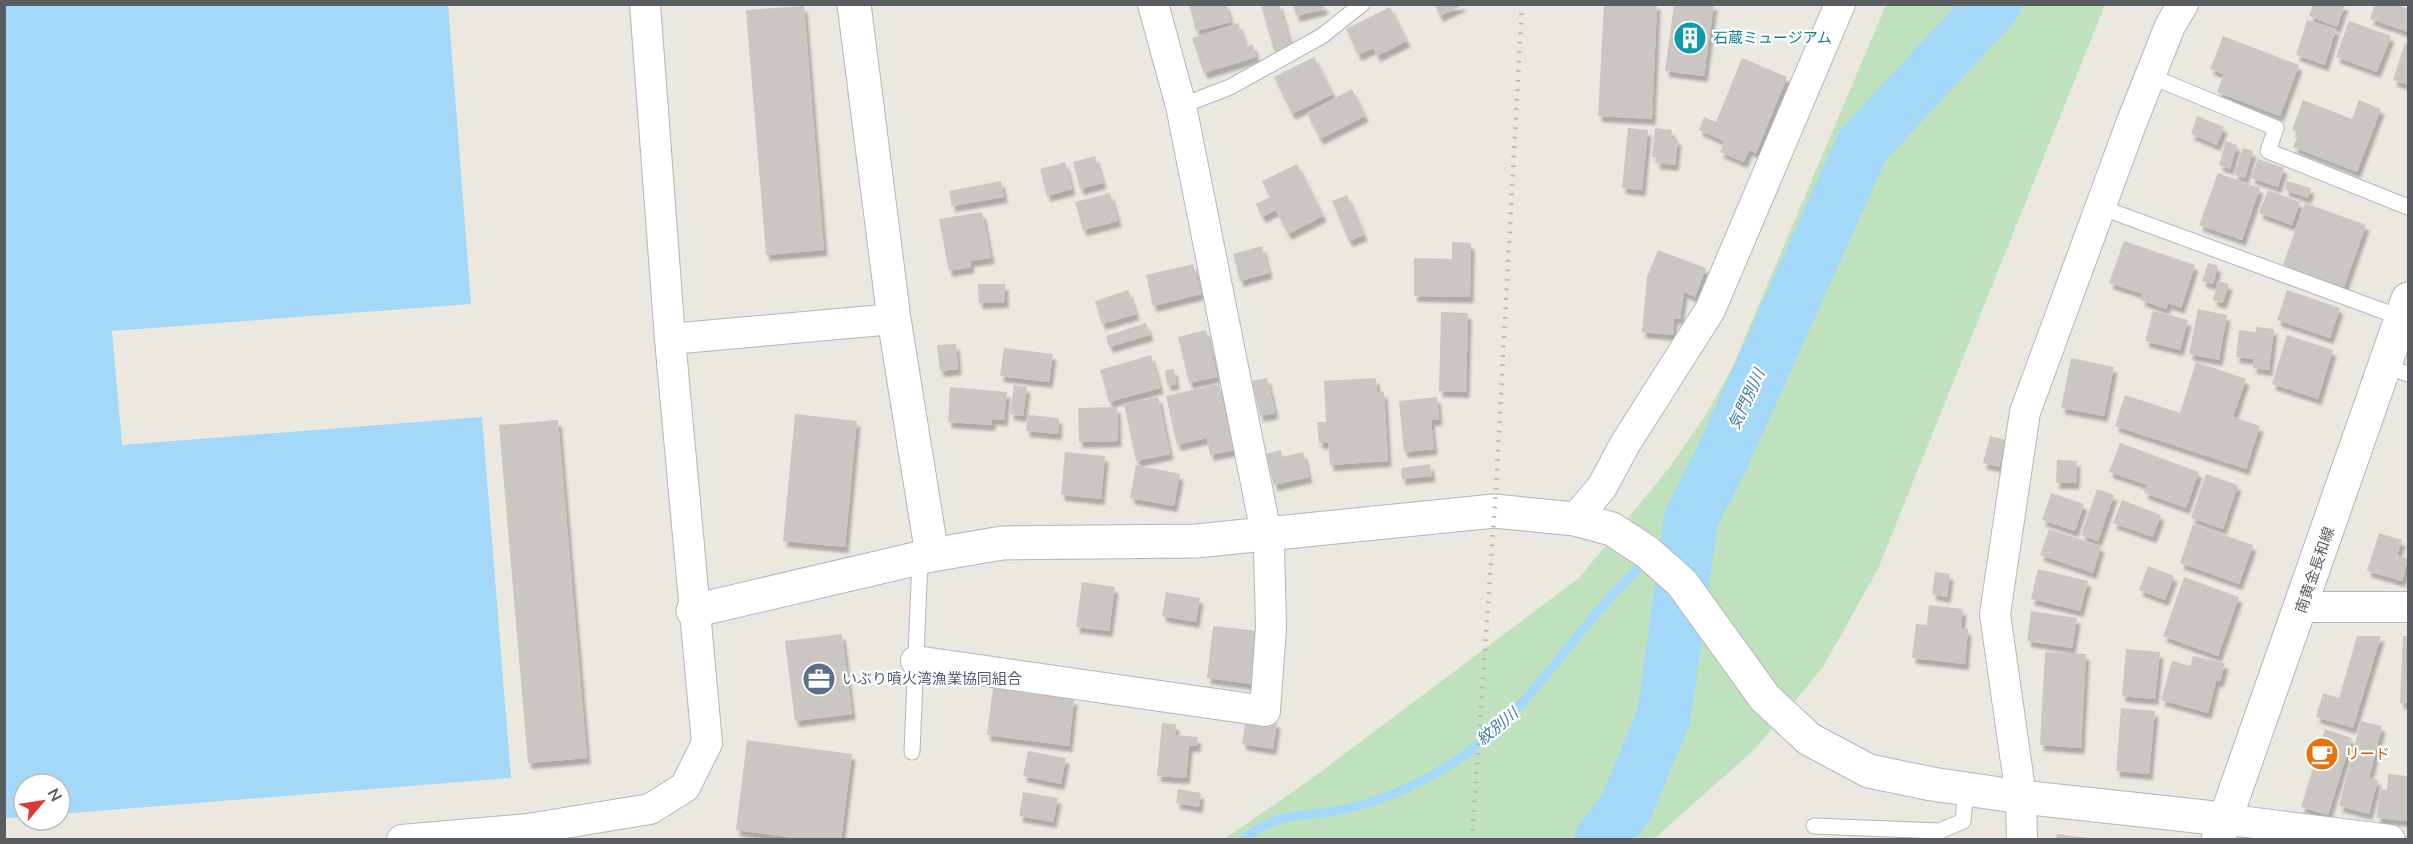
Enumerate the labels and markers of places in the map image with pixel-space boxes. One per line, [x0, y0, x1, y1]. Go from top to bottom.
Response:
building icon: 石蔵ミュージアム [1672, 20, 1708, 56]
place label: 石蔵ミュージアム [1713, 28, 1832, 47]
office icon: いぶり噴火湾漁業協同組合 [801, 661, 837, 697]
place label: いぶり噴火湾漁業協同組合 [842, 669, 1022, 688]
cafe icon: リード [2304, 736, 2340, 772]
place label: リード [2345, 744, 2390, 763]

